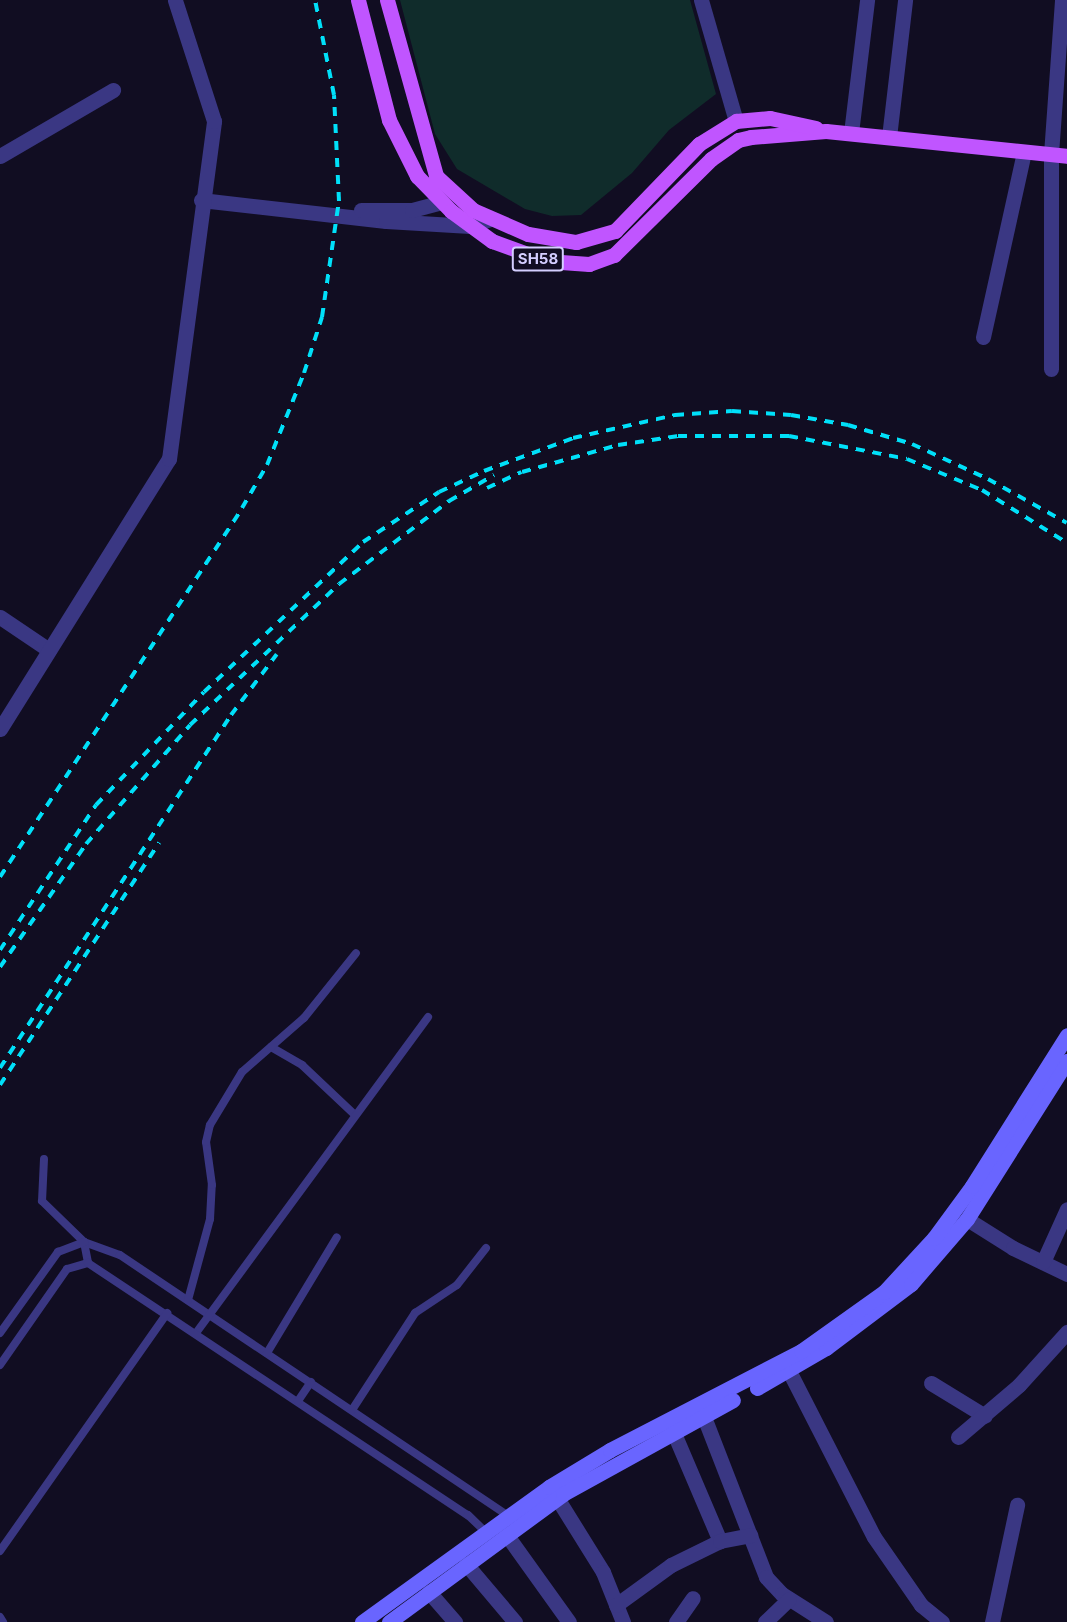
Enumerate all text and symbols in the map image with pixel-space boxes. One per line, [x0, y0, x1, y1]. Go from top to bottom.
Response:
road number: SH58 [511, 247, 565, 271]

